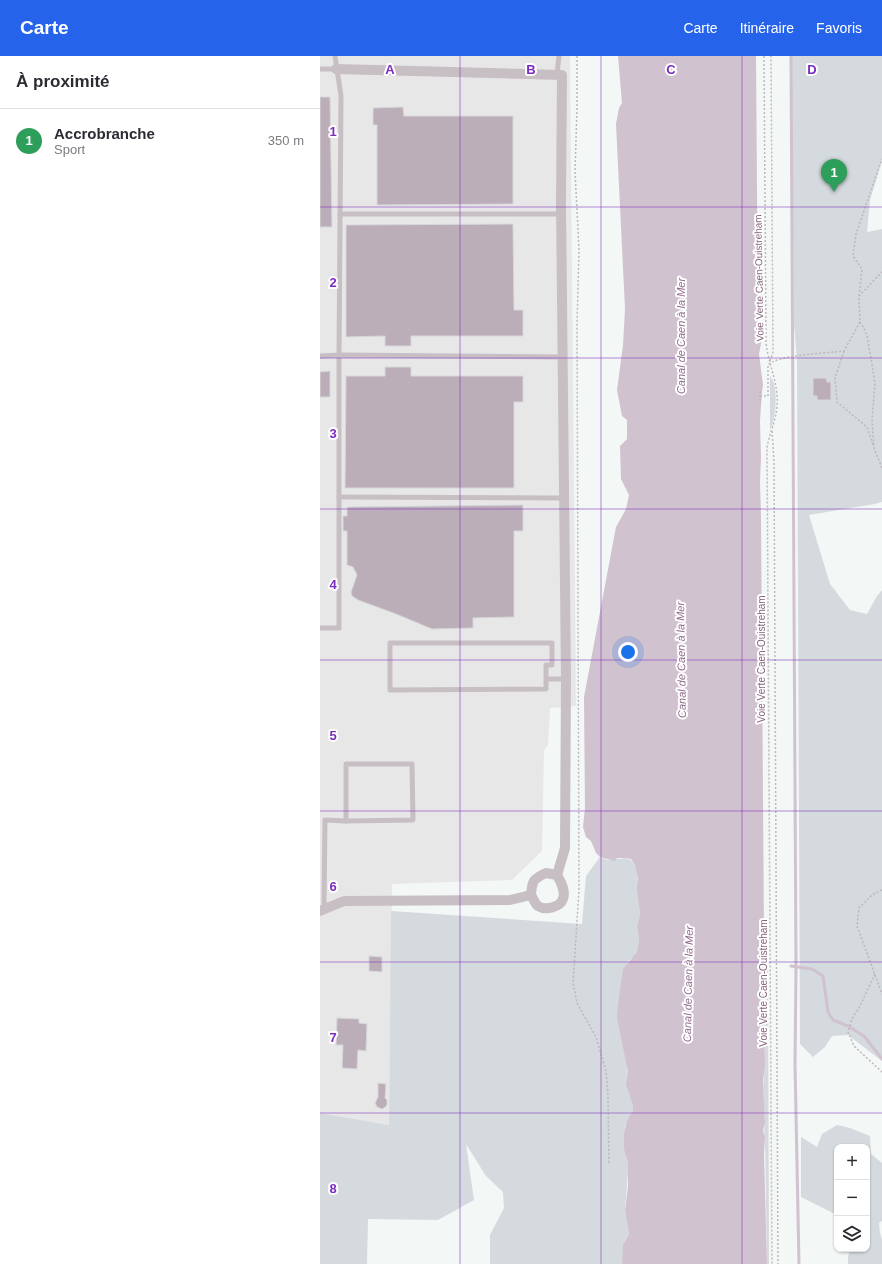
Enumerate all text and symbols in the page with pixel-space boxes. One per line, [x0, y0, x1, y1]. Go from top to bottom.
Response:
text: Carte [20, 17, 69, 38]
text: Carte [683, 20, 718, 36]
text: Itinéraire [740, 20, 794, 36]
text: Favoris [816, 20, 862, 36]
text: A [385, 62, 395, 77]
text: B [526, 62, 536, 77]
text: C [666, 62, 676, 77]
text: D [807, 62, 817, 77]
text: À proximité [16, 72, 110, 91]
text: 1 [329, 124, 337, 139]
text: Accrobranche [54, 125, 155, 142]
text: 1 [25, 133, 33, 148]
text: 350 m [268, 133, 304, 148]
text: Sport [54, 142, 85, 157]
pin: 1 [821, 159, 847, 192]
street label: Voie Verte Caen-Ouistreham [752, 214, 766, 342]
text: 2 [329, 275, 337, 290]
water label: Canal de Caen à la Mer [675, 277, 687, 394]
text: 3 [329, 426, 337, 441]
text: 4 [329, 577, 337, 592]
street label: Voie Verte Caen-Ouistreham [756, 595, 767, 723]
water label: Canal de Caen à la Mer [674, 600, 688, 718]
your location [618, 642, 638, 662]
text: 5 [329, 728, 337, 743]
text: 6 [329, 879, 337, 894]
street label: Voie Verte Caen-Ouistreham [758, 919, 769, 1047]
water label: Canal de Caen à la Mer [681, 924, 695, 1042]
text: 7 [329, 1030, 337, 1045]
map controls [834, 1144, 870, 1252]
button: + [834, 1144, 870, 1180]
button: − [834, 1180, 870, 1216]
text: 8 [329, 1181, 337, 1196]
button: layers [834, 1216, 870, 1252]

